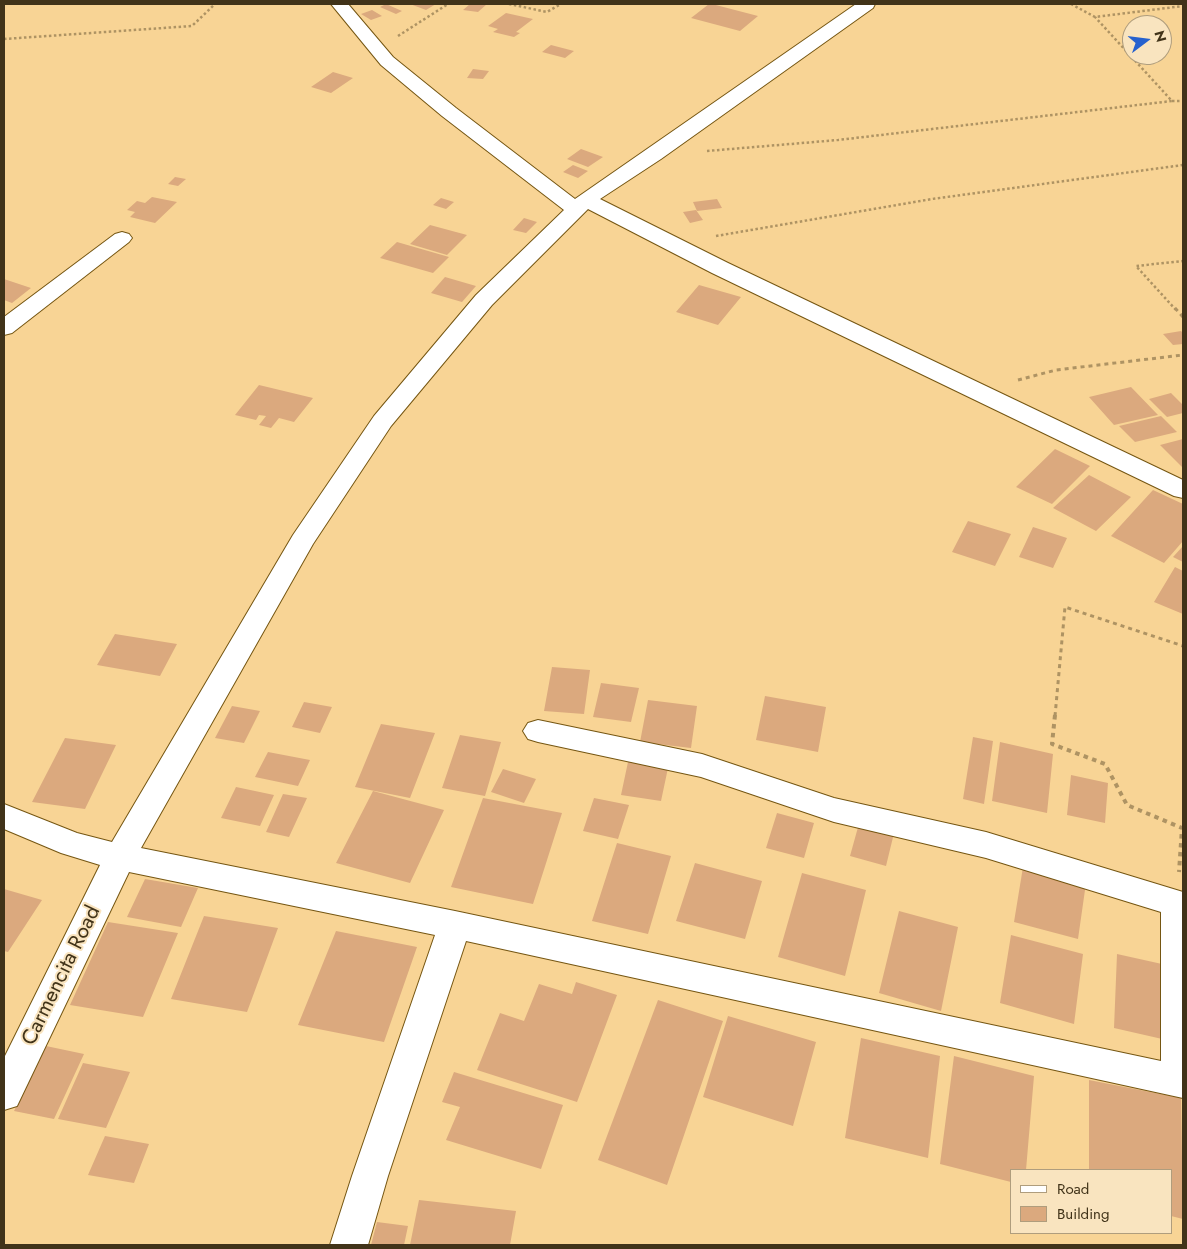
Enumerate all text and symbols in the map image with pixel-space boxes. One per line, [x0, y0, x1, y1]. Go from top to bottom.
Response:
north arrow [1122, 15, 1172, 65]
text: N [1149, 28, 1172, 44]
street label: Carmencita Road [17, 902, 107, 1050]
legend [1010, 1169, 1172, 1234]
text: Road [1057, 1178, 1089, 1200]
text: Building [1057, 1203, 1109, 1225]

